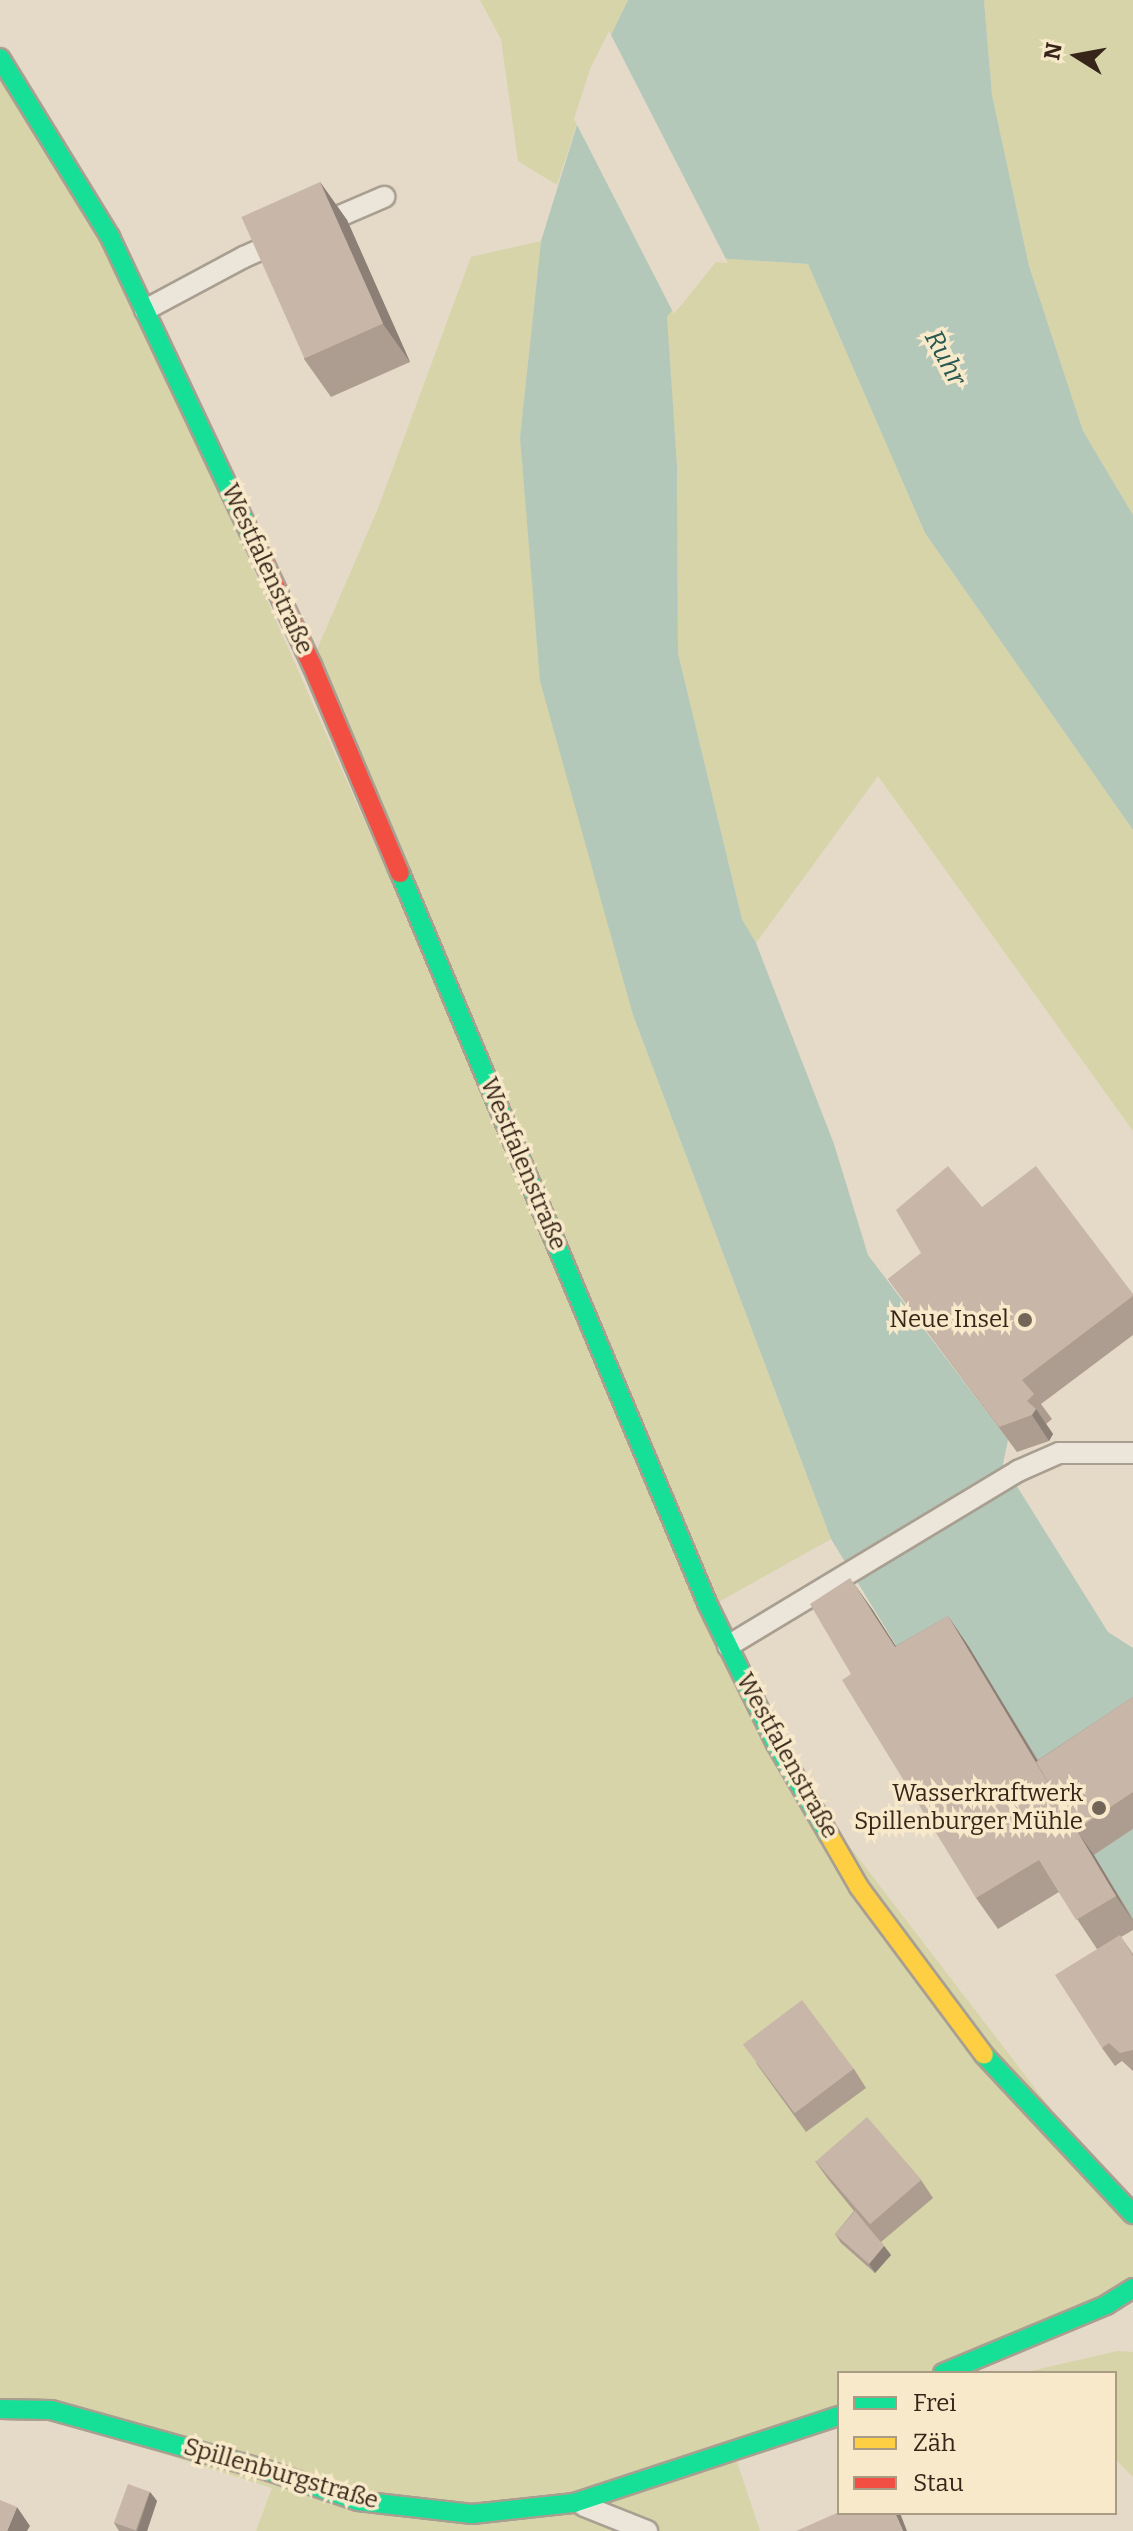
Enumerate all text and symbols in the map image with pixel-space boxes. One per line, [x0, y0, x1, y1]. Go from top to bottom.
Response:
north arrow [1037, 16, 1117, 96]
text: N [1038, 40, 1068, 62]
water label: Ruhr [918, 325, 972, 391]
street label: Westfalenstraße [215, 479, 319, 659]
street label: Westfalenstraße [474, 1074, 572, 1254]
place label: Neue Insel [889, 1306, 1009, 1334]
marker: Neue Insel [1016, 1311, 1034, 1329]
street label: Westfalenstraße [730, 1668, 844, 1844]
place label: Wasserkraftwerk Spillenburger Mühle [854, 1780, 1083, 1836]
marker: Wasserkraftwerk Spillenburger Mühle [1090, 1799, 1108, 1817]
legend [837, 2371, 1117, 2515]
text: Frei [913, 2389, 956, 2417]
text: Zäh [913, 2429, 956, 2457]
street label: Spillenburgstraße [180, 2432, 382, 2516]
text: Stau [913, 2469, 964, 2497]

